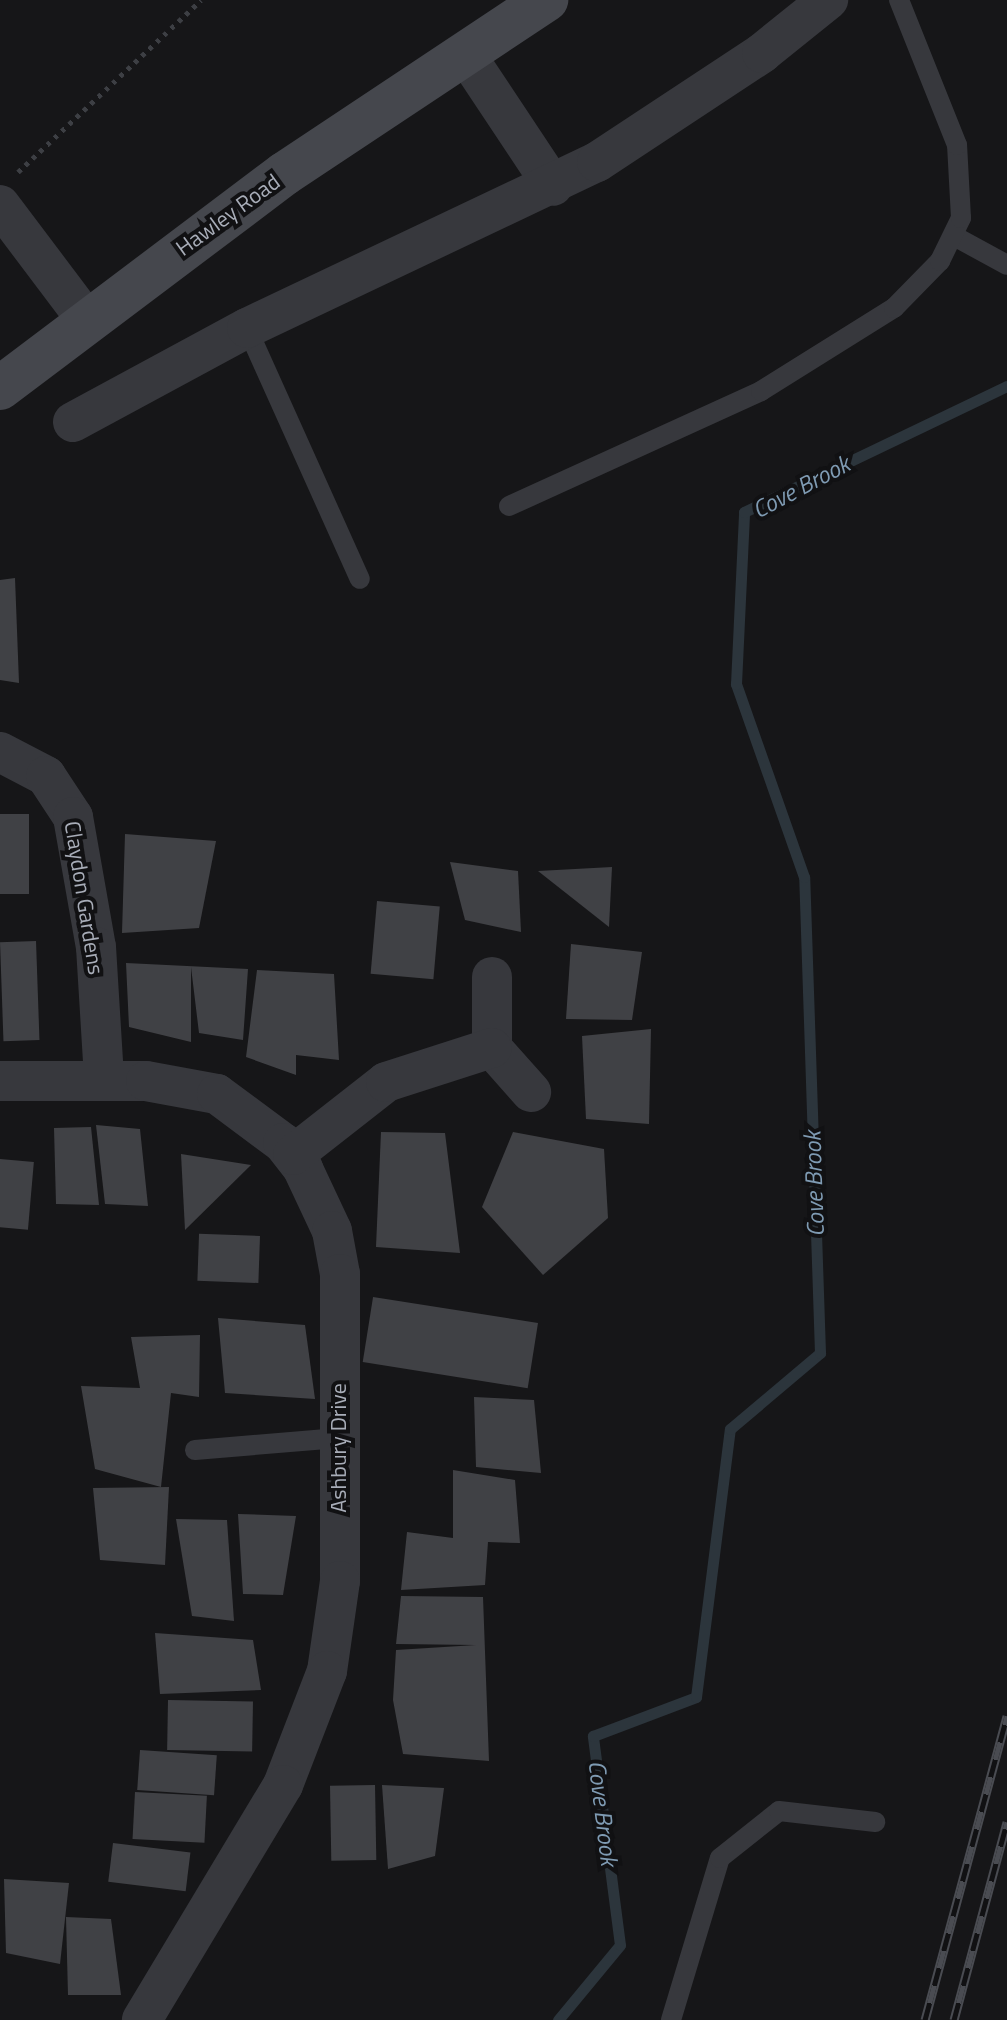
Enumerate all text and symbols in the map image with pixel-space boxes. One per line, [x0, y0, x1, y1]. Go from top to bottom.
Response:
street label: Hawley Road [171, 169, 285, 261]
water label: Cove Brook [748, 449, 854, 525]
street label: Claydon Gardens [59, 819, 109, 977]
water label: Cove Brook [798, 1131, 830, 1237]
street label: Ashbury Drive [326, 1383, 352, 1513]
water label: Cove Brook [582, 1759, 624, 1867]

